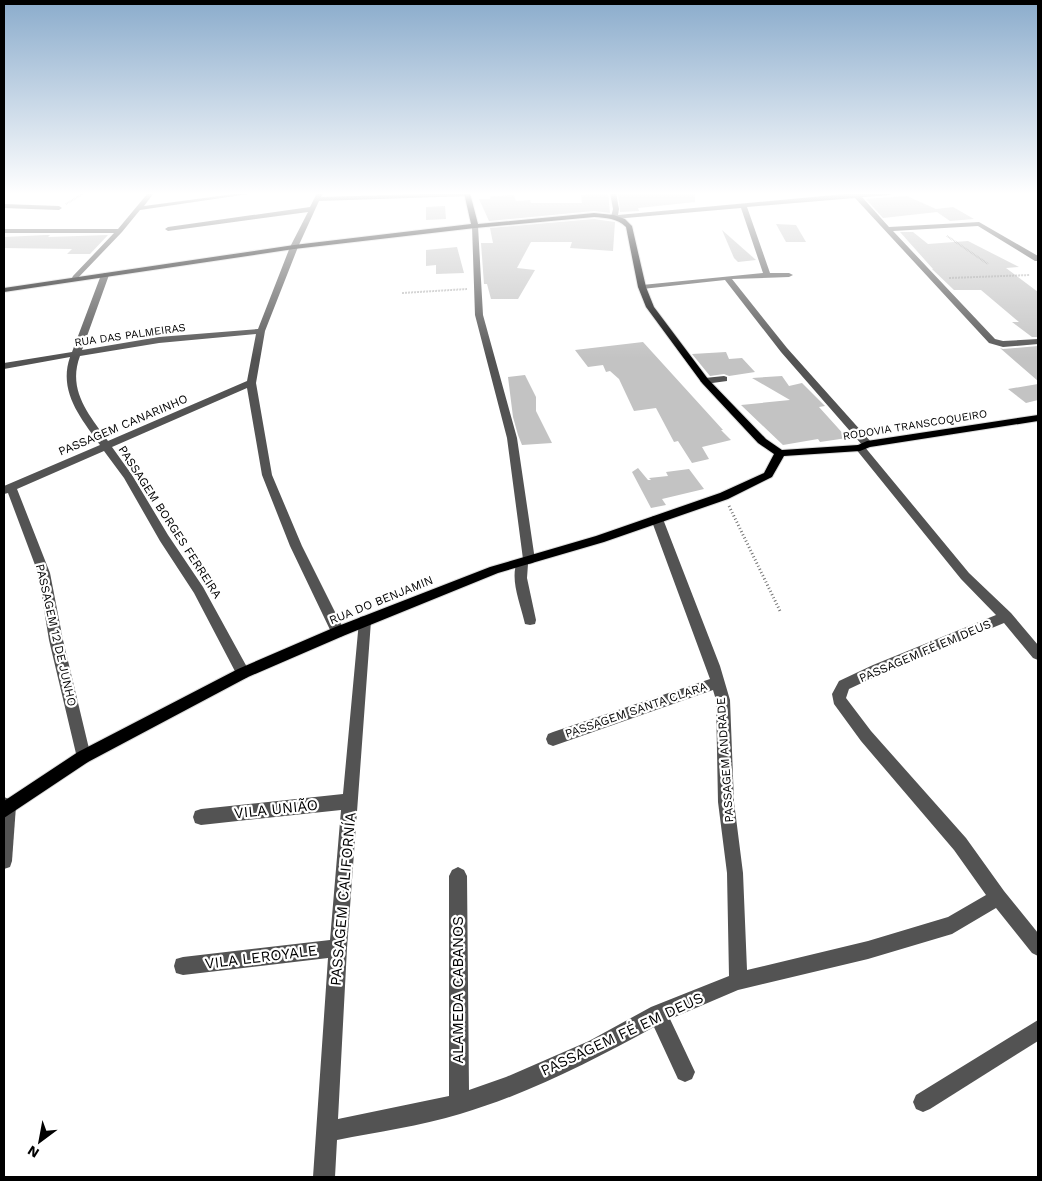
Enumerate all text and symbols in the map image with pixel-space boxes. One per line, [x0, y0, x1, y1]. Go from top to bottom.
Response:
street label: RUA DAS PALMEIRAS [73, 321, 187, 349]
street label: PASSAGEM CANARINHO [56, 391, 190, 459]
street label: RODOVIA TRANSCOQUEIRO [842, 407, 988, 443]
street label: PASSAGEM BORGES FERREIRA [115, 443, 225, 601]
street label: PASSAGEM 12 DE JUNHO [33, 562, 79, 708]
street label: RUA DO BENJAMIN [327, 573, 435, 627]
street label: PASSAGEM FÉ EM DEUS [857, 617, 993, 685]
street label: PASSAGEM SANTA CLARA [563, 679, 709, 741]
street label: PASSAGEM ANDRADE [714, 697, 736, 823]
street label: VILA UNIÃO [233, 796, 319, 822]
street label: PASSAGEM CALIFORNÍA [326, 811, 360, 987]
street label: ALAMEDA CABANOS [449, 916, 467, 1064]
street label: VILA LEROYALE [204, 941, 318, 973]
street label: PASSAGEM FÉ EM DEUS [538, 988, 706, 1080]
north arrow [15, 1116, 65, 1166]
text: N [24, 1142, 42, 1162]

